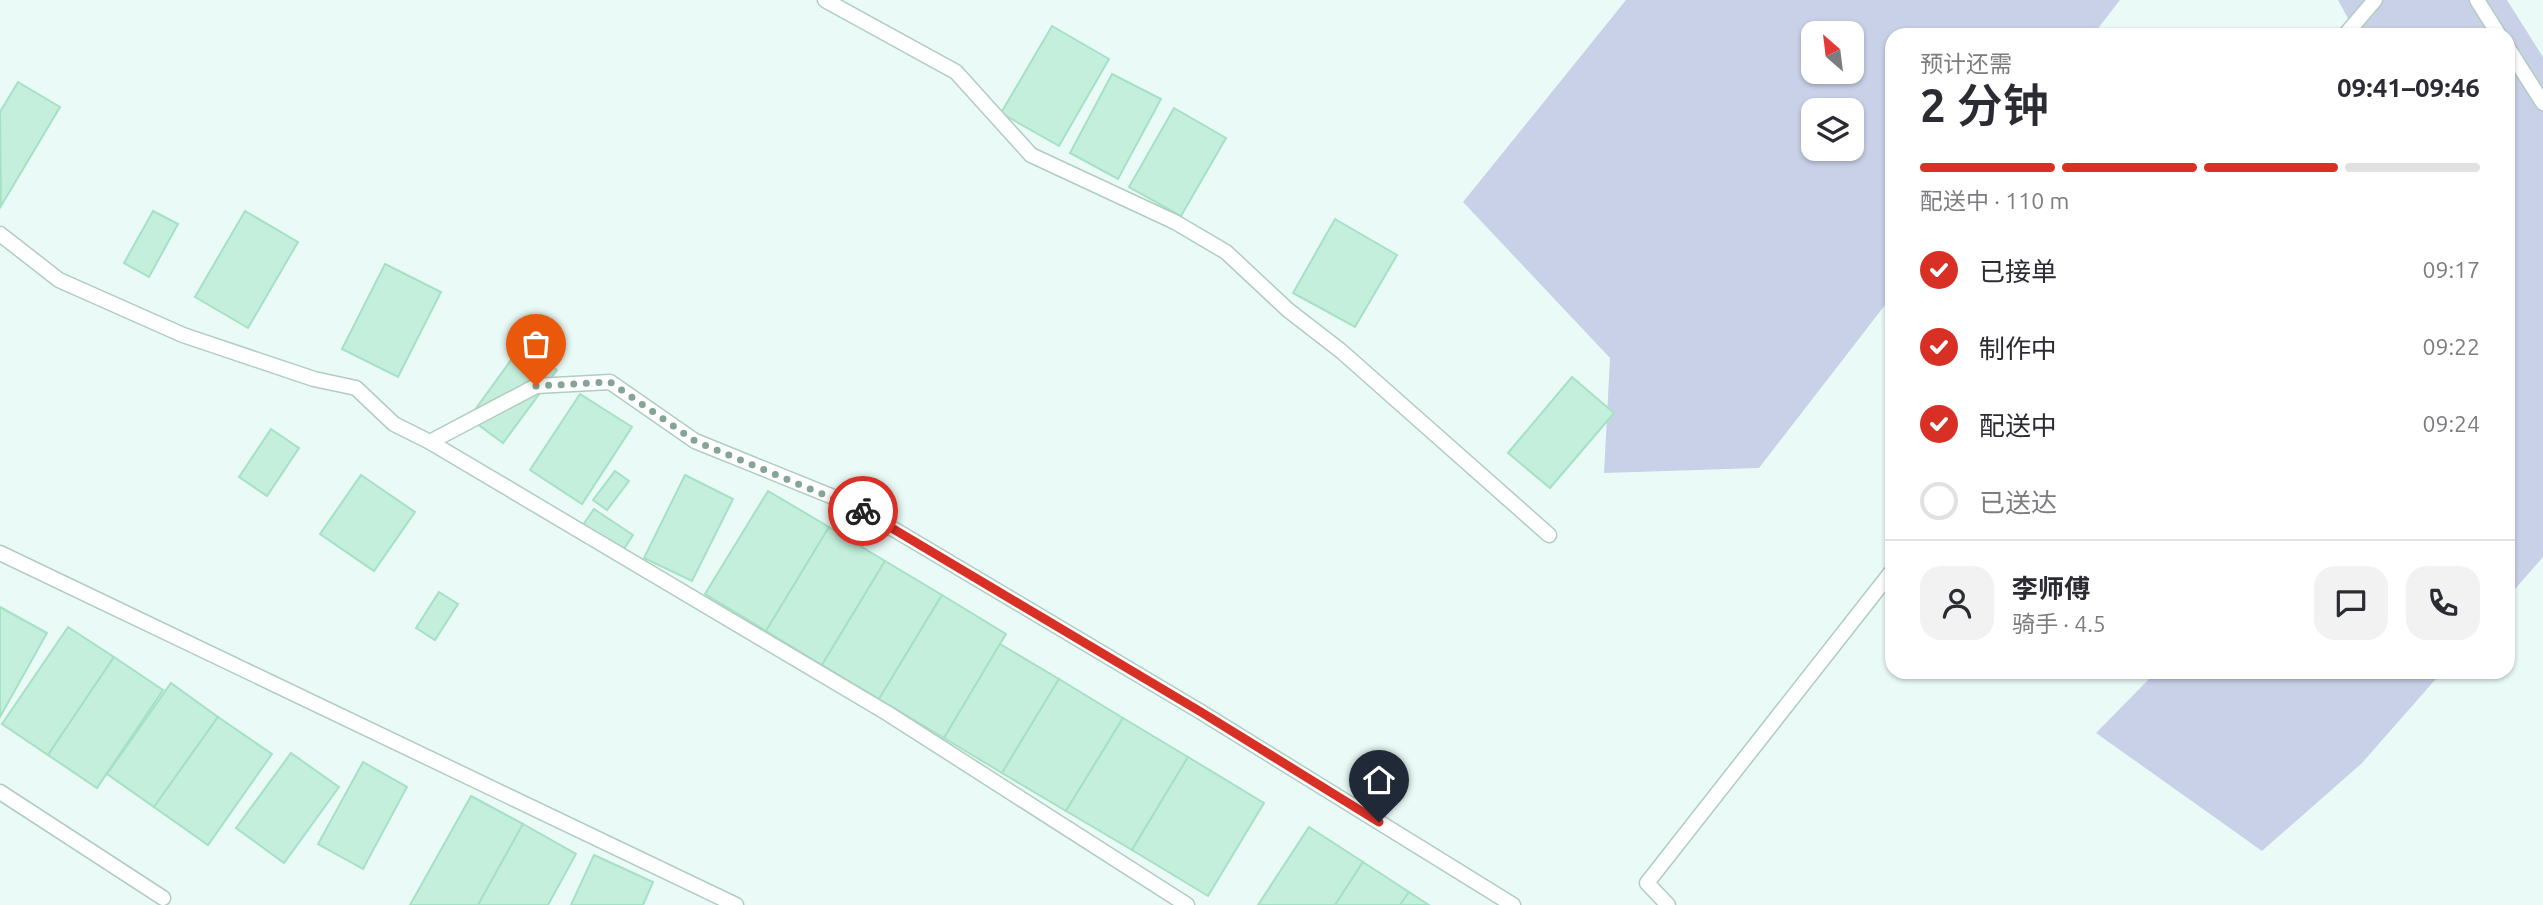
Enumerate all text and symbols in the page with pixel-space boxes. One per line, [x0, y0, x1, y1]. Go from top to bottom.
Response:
north arrow [1801, 21, 1864, 84]
map controls [1801, 21, 1864, 161]
text: 预计还需 [1920, 51, 2012, 76]
text: 09:41–09:46 [2337, 73, 2480, 102]
text: 2 分钟 [1920, 79, 2049, 131]
button: layers [1801, 98, 1864, 161]
text: 配送中 · 110 m [1920, 188, 2069, 213]
icon: check [1920, 251, 1958, 289]
text: 已接单 [1979, 257, 2057, 286]
text: 09:17 [2422, 257, 2480, 282]
pin [506, 314, 566, 386]
icon: bag [517, 325, 555, 363]
icon: check [1920, 328, 1958, 366]
text: 制作中 [1979, 334, 2057, 363]
text: 09:22 [2422, 334, 2480, 359]
icon: check [1920, 405, 1958, 443]
text: 配送中 [1979, 411, 2057, 440]
text: 09:24 [2422, 411, 2480, 436]
courier [828, 476, 898, 546]
text: 已送达 [1979, 488, 2057, 517]
icon: bike [844, 492, 882, 530]
button: person [1920, 566, 1994, 640]
button: chat [2314, 566, 2388, 640]
button: phone [2406, 566, 2480, 640]
text: 李师傅 [2012, 574, 2090, 603]
text: 骑手 · 4.5 [2012, 611, 2106, 636]
pin [1349, 750, 1409, 822]
icon: home [1360, 761, 1398, 799]

